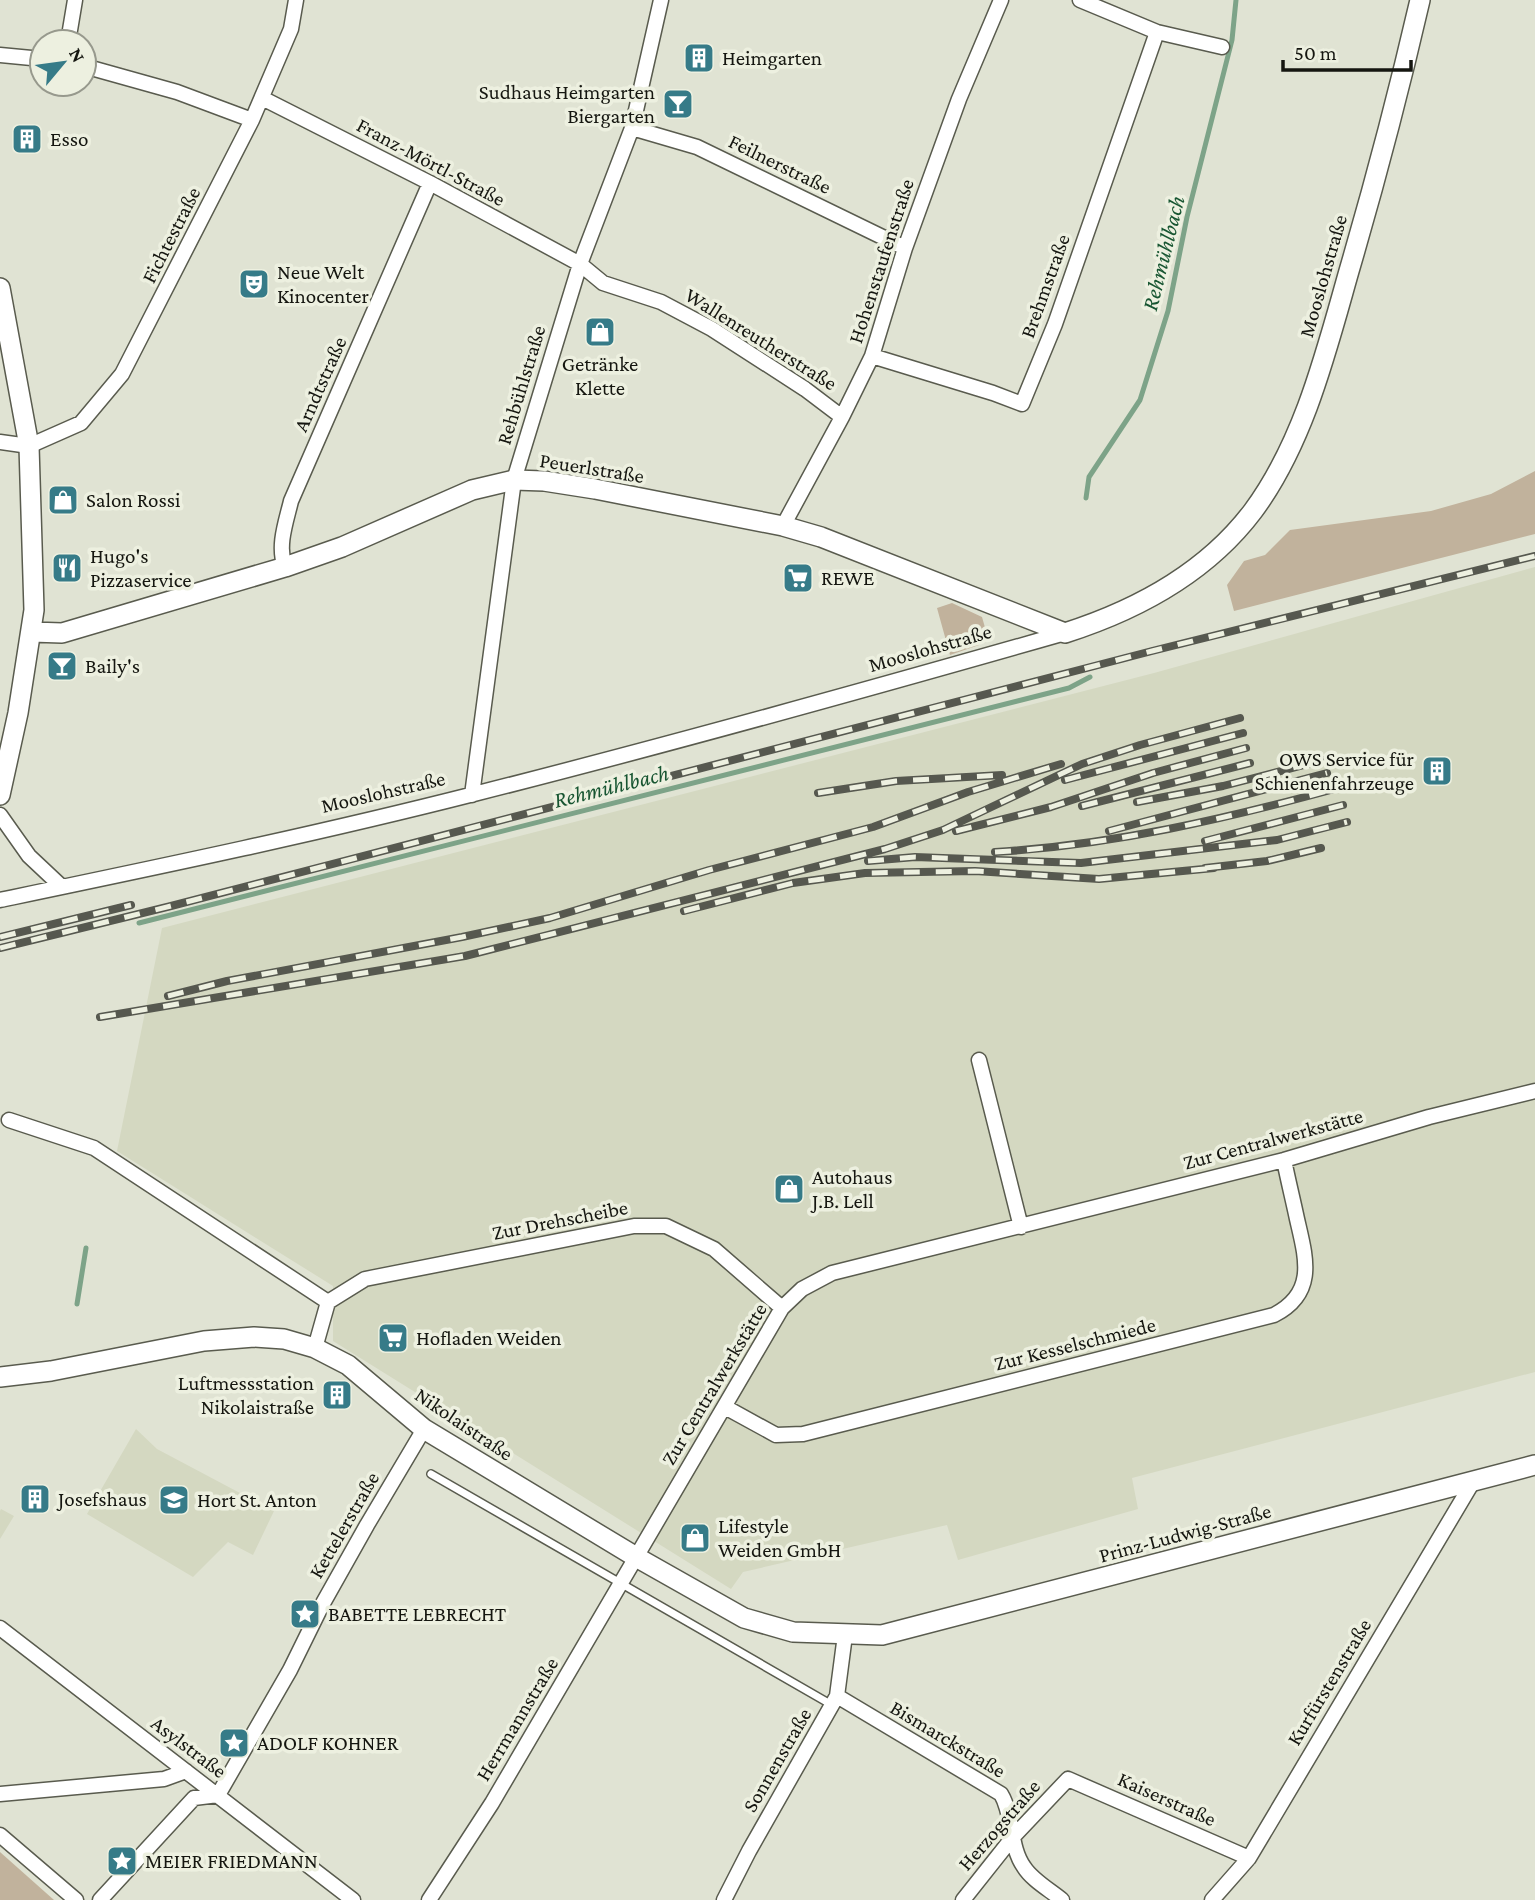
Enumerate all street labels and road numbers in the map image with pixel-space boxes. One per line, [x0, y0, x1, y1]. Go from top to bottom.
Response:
street label: Franz-Mörtl-Straße [353, 113, 509, 211]
street label: Feilnerstraße [725, 129, 835, 199]
street label: Hohenstaufenstraße [843, 176, 919, 346]
street label: Fichtestraße [137, 183, 205, 287]
street label: Mooslohstraße [1294, 212, 1352, 340]
street label: Brehmstraße [1015, 231, 1075, 341]
street label: Wallenreutherstraße [681, 283, 841, 395]
street label: Rehbühlstraße [491, 322, 551, 448]
street label: Arndtstraße [288, 333, 352, 435]
street label: Peuerlstraße [538, 448, 646, 488]
street label: Mooslohstraße [866, 619, 994, 677]
street label: Mooslohstraße [319, 766, 447, 818]
street label: Zur Centralwerkstätte [1181, 1103, 1365, 1175]
street label: Zur Drehscheibe [490, 1195, 630, 1245]
street label: Zur Centralwerkstätte [656, 1299, 772, 1469]
street label: Zur Kesselschmiede [992, 1312, 1158, 1376]
street label: Nikolaistraße [410, 1382, 518, 1466]
street label: Kettelerstraße [304, 1467, 384, 1583]
street label: Prinz-Ludwig-Straße [1096, 1499, 1274, 1567]
street label: Kurfürstenstraße [1282, 1614, 1376, 1750]
street label: Herrmannstraße [471, 1653, 563, 1785]
street label: Bismarckstraße [886, 1695, 1010, 1783]
street label: Sonnenstraße [738, 1704, 816, 1816]
street label: Asylstraße [147, 1711, 231, 1783]
street label: Kaiserstraße [1114, 1767, 1220, 1831]
street label: Herzogstraße [953, 1775, 1045, 1875]

